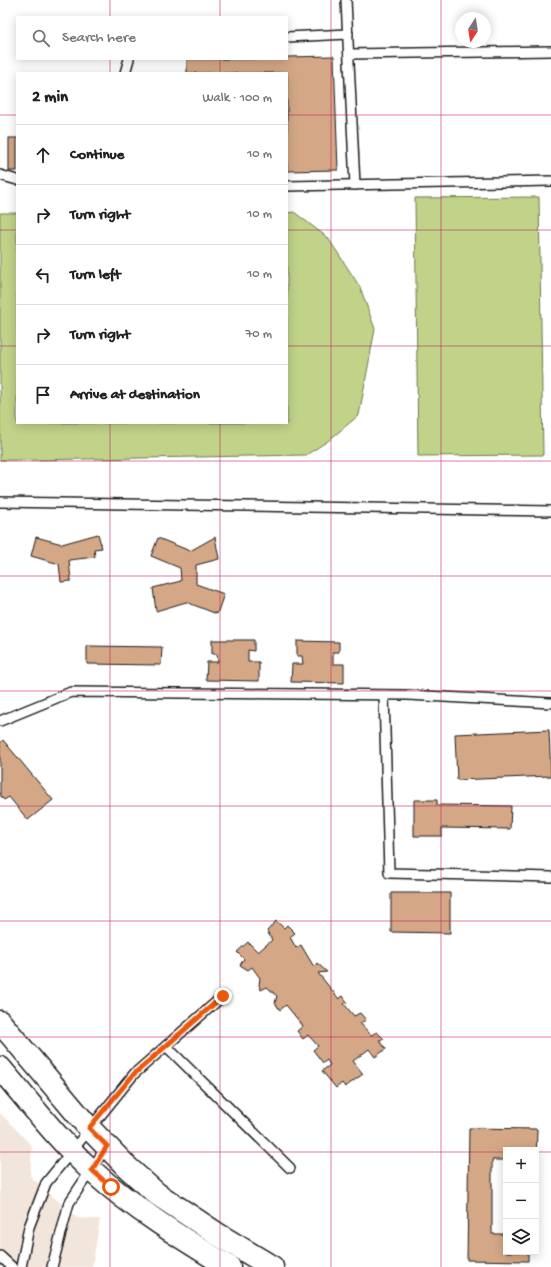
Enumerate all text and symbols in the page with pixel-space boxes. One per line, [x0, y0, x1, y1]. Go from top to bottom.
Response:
north arrow [455, 12, 491, 48]
search box [16, 16, 288, 60]
icon: search [30, 27, 52, 49]
text: Search here [62, 29, 136, 47]
text: 2 min [32, 88, 68, 108]
text: Walk · 100 m [203, 91, 272, 106]
icon: ahead [32, 144, 54, 166]
text: Continue [70, 146, 124, 164]
text: 10 m [247, 147, 272, 162]
icon: right [32, 204, 54, 226]
text: Turn right [70, 206, 130, 224]
text: 10 m [247, 207, 272, 222]
icon: left [32, 264, 54, 286]
text: Turn left [70, 266, 121, 284]
text: 10 m [247, 267, 272, 282]
icon: right [32, 324, 54, 346]
text: Turn right [70, 326, 130, 344]
text: 70 m [246, 327, 272, 342]
icon: arrive [32, 384, 54, 406]
text: Arrive at destination [70, 386, 200, 404]
route end [214, 987, 232, 1005]
map controls [503, 1147, 539, 1255]
button: + [503, 1147, 539, 1183]
route start [102, 1178, 120, 1196]
button: − [503, 1183, 539, 1219]
button: layers [503, 1219, 539, 1255]

